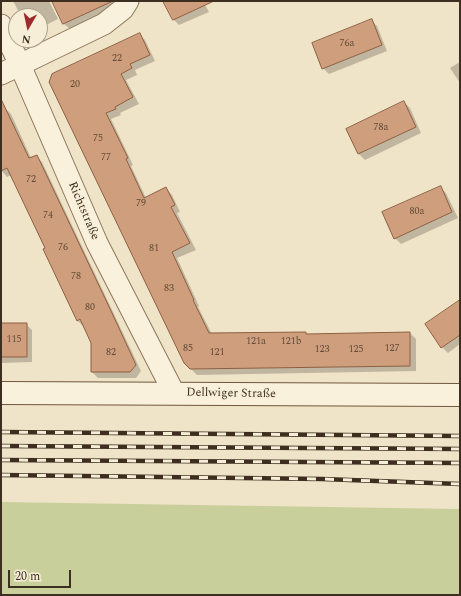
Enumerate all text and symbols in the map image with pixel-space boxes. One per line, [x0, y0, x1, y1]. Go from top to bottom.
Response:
north arrow [8, 8, 48, 48]
text: N [20, 30, 32, 48]
house number: 76a [340, 38, 354, 50]
house number: 22 [112, 53, 122, 65]
house number: 20 [70, 79, 80, 91]
house number: 78a [374, 122, 388, 134]
house number: 75 [93, 133, 103, 145]
house number: 77 [101, 152, 111, 164]
house number: 72 [26, 174, 36, 186]
street label: Richtstraße [64, 180, 102, 242]
house number: 79 [136, 198, 146, 210]
house number: 80a [410, 206, 424, 218]
house number: 74 [43, 210, 53, 222]
house number: 76 [58, 242, 68, 254]
house number: 81 [149, 243, 159, 255]
house number: 78 [71, 271, 81, 283]
house number: 83 [164, 283, 174, 295]
house number: 80 [85, 302, 95, 314]
house number: 115 [7, 334, 21, 346]
house number: 121a [246, 336, 266, 348]
house number: 121b [281, 336, 301, 348]
house number: 85 [183, 343, 193, 355]
house number: 127 [385, 343, 399, 355]
house number: 123 [315, 344, 329, 356]
house number: 125 [349, 344, 363, 356]
house number: 82 [106, 347, 116, 359]
house number: 121 [210, 347, 224, 359]
street label: Dellwiger Straße [186, 386, 276, 402]
scale bar [10, 562, 73, 588]
text: 20 m [15, 567, 40, 586]

